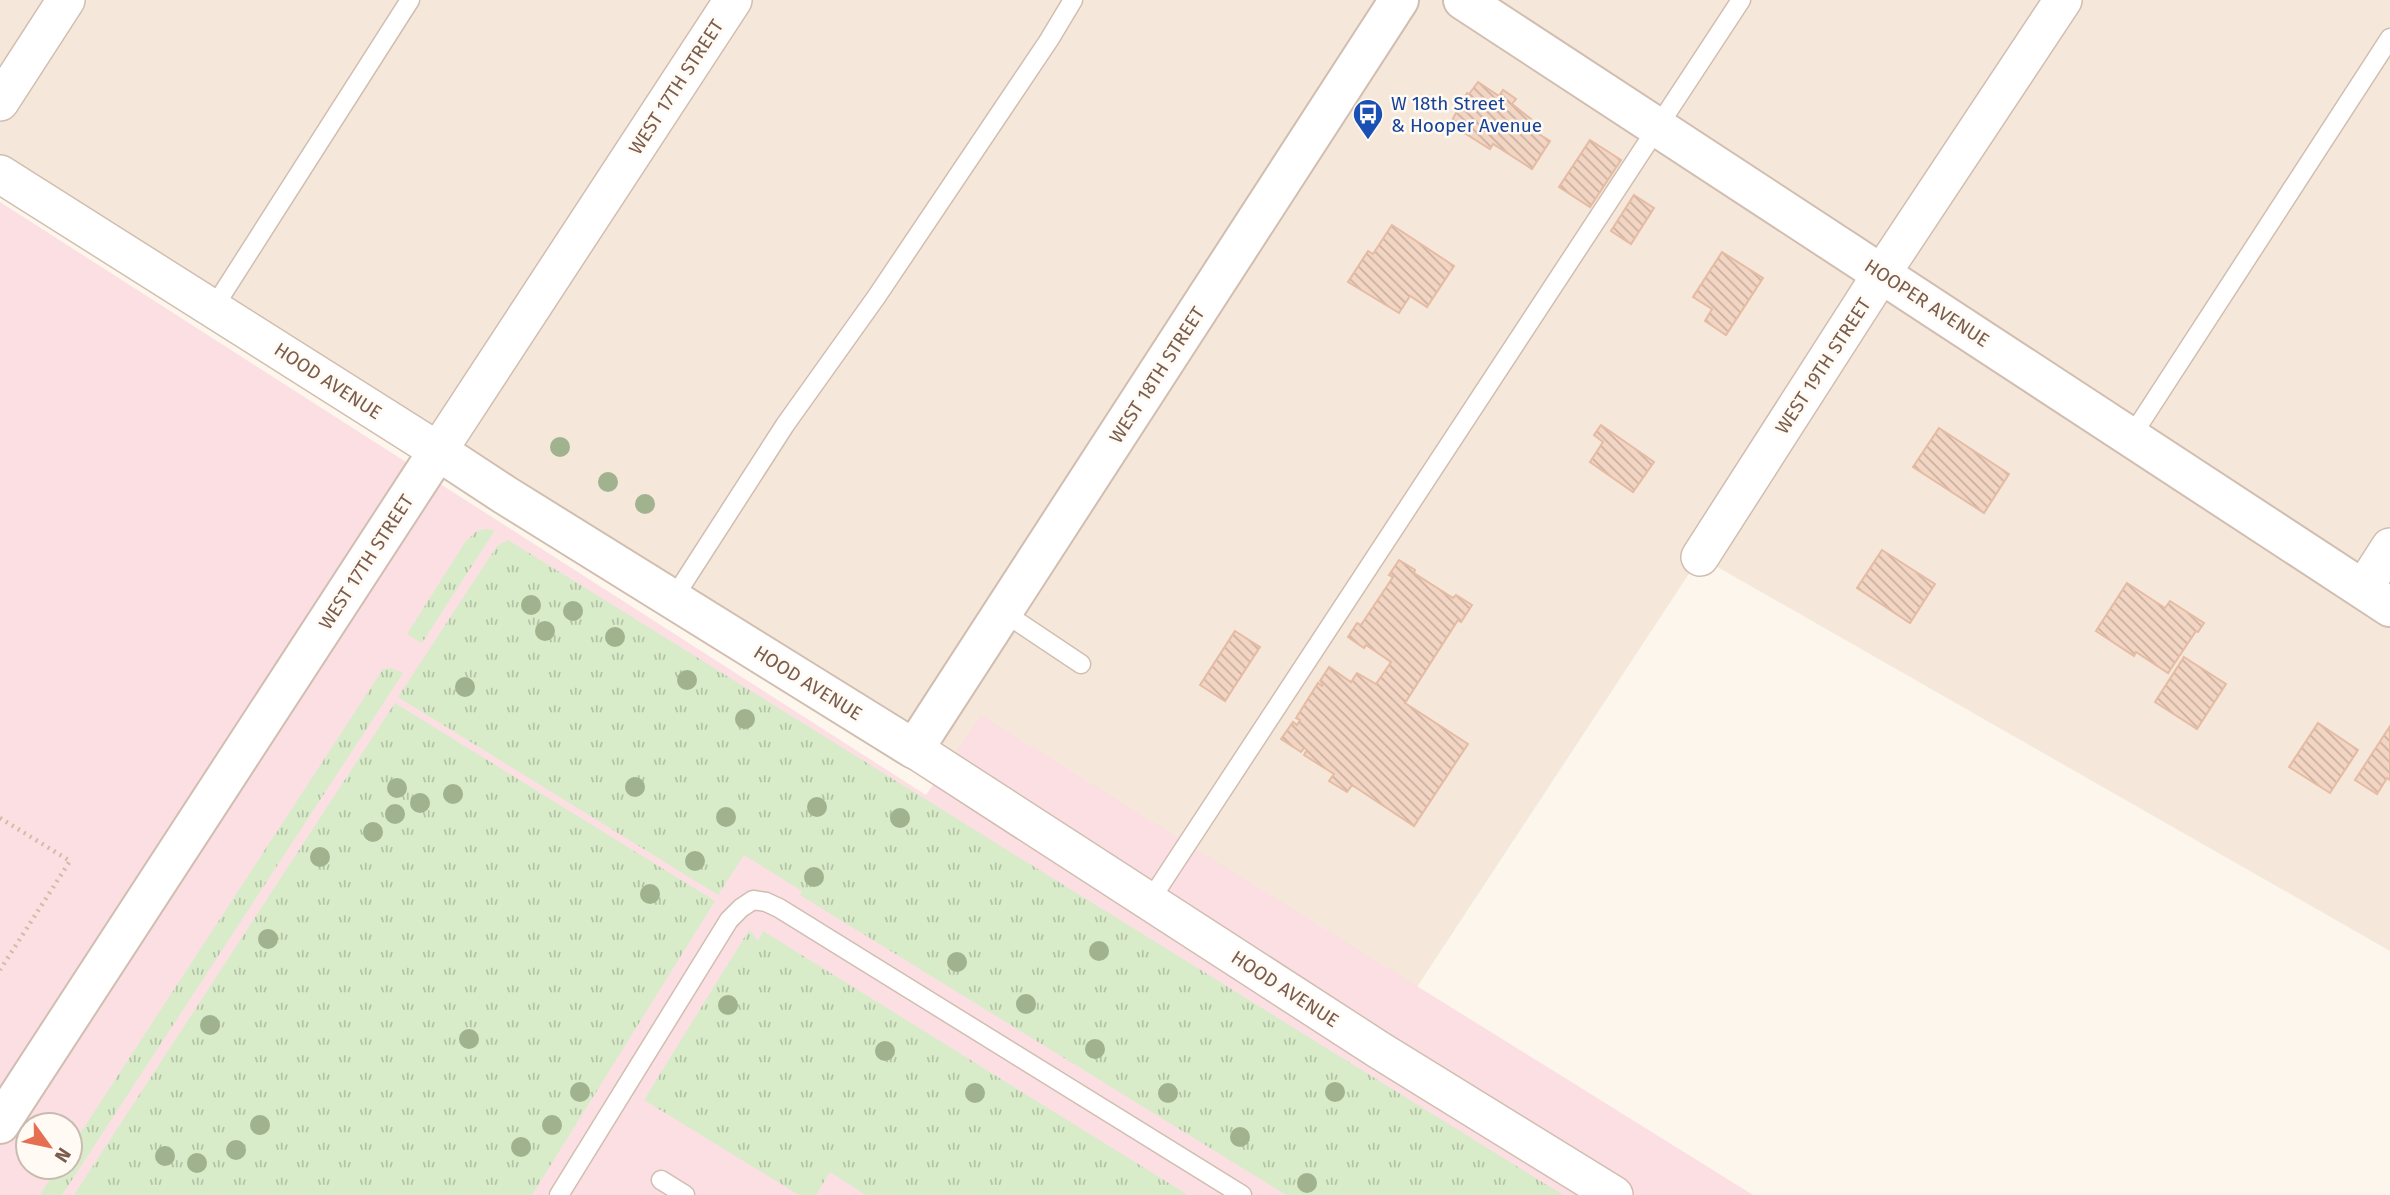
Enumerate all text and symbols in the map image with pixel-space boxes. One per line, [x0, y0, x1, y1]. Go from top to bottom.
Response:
street label: WEST 17TH STREET [624, 15, 728, 159]
place label: W 18th Street & Hooper Avenue [1391, 92, 1542, 137]
bus stop icon: W 18th Street & Hooper Avenue [1351, 97, 1385, 141]
street label: HOOPER AVENUE [1860, 254, 1994, 352]
street label: WEST 19TH STREET [1770, 294, 1876, 438]
street label: WEST 18TH STREET [1104, 302, 1210, 448]
street label: HOOD AVENUE [270, 338, 386, 424]
street label: WEST 17TH STREET [314, 490, 418, 634]
street label: HOOD AVENUE [750, 641, 866, 725]
street label: HOOD AVENUE [1227, 946, 1343, 1032]
north arrow [14, 1111, 84, 1181]
text: N [50, 1143, 76, 1167]

